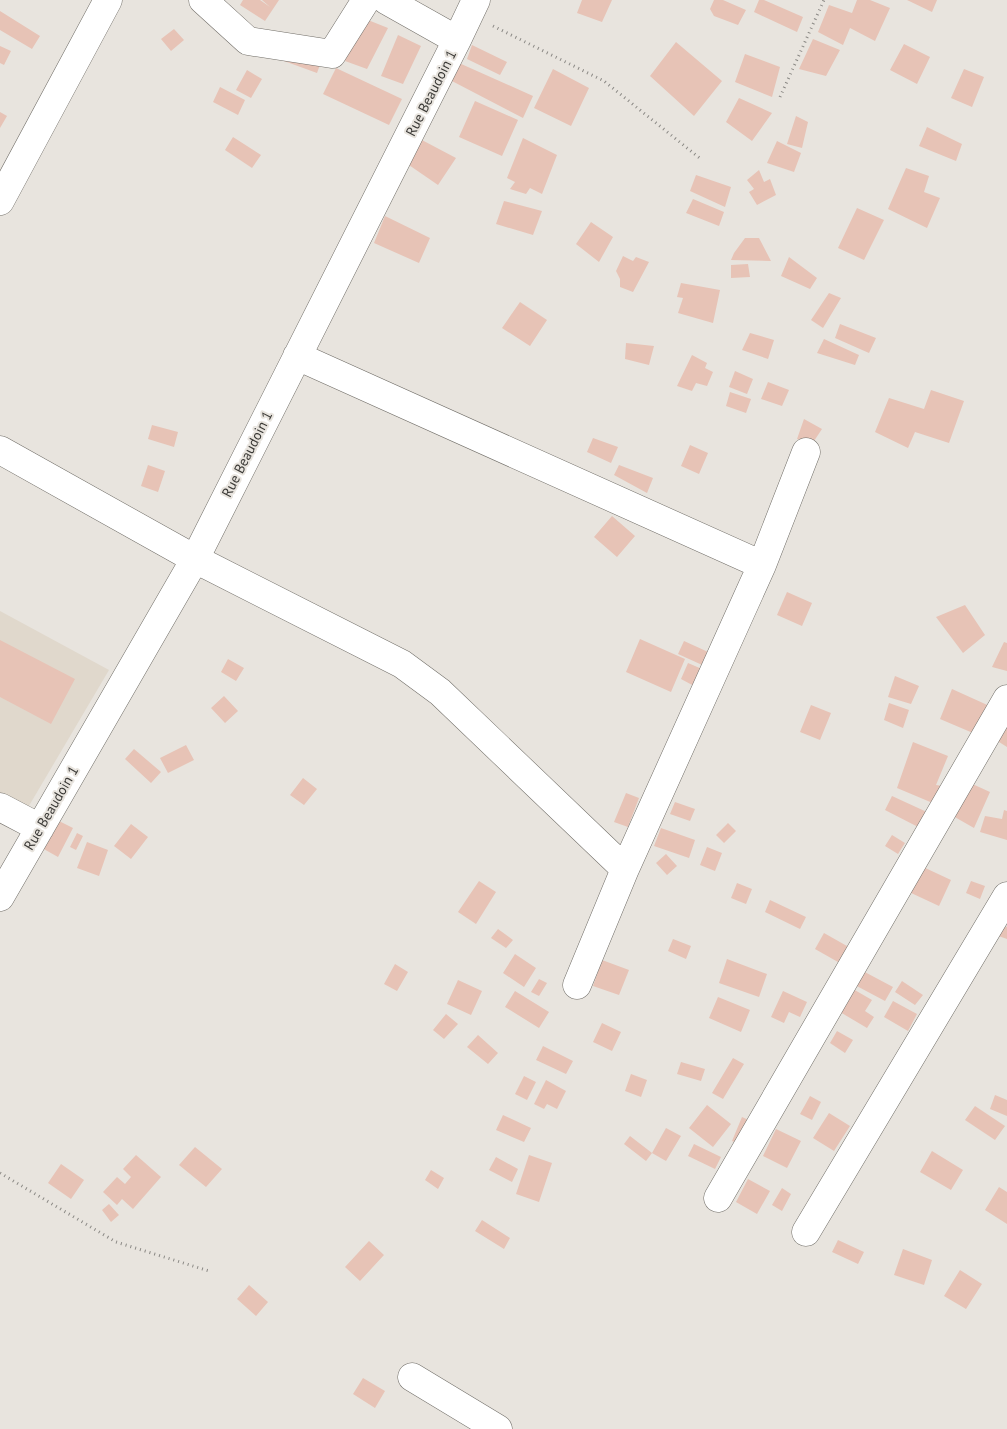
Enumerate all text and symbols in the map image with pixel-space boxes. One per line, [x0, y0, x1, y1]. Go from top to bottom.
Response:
street label: Rue Beaudoin 1 [402, 47, 460, 139]
street label: Rue Beaudoin 1 [218, 408, 276, 500]
street label: Rue Beaudoin 1 [20, 763, 82, 853]

